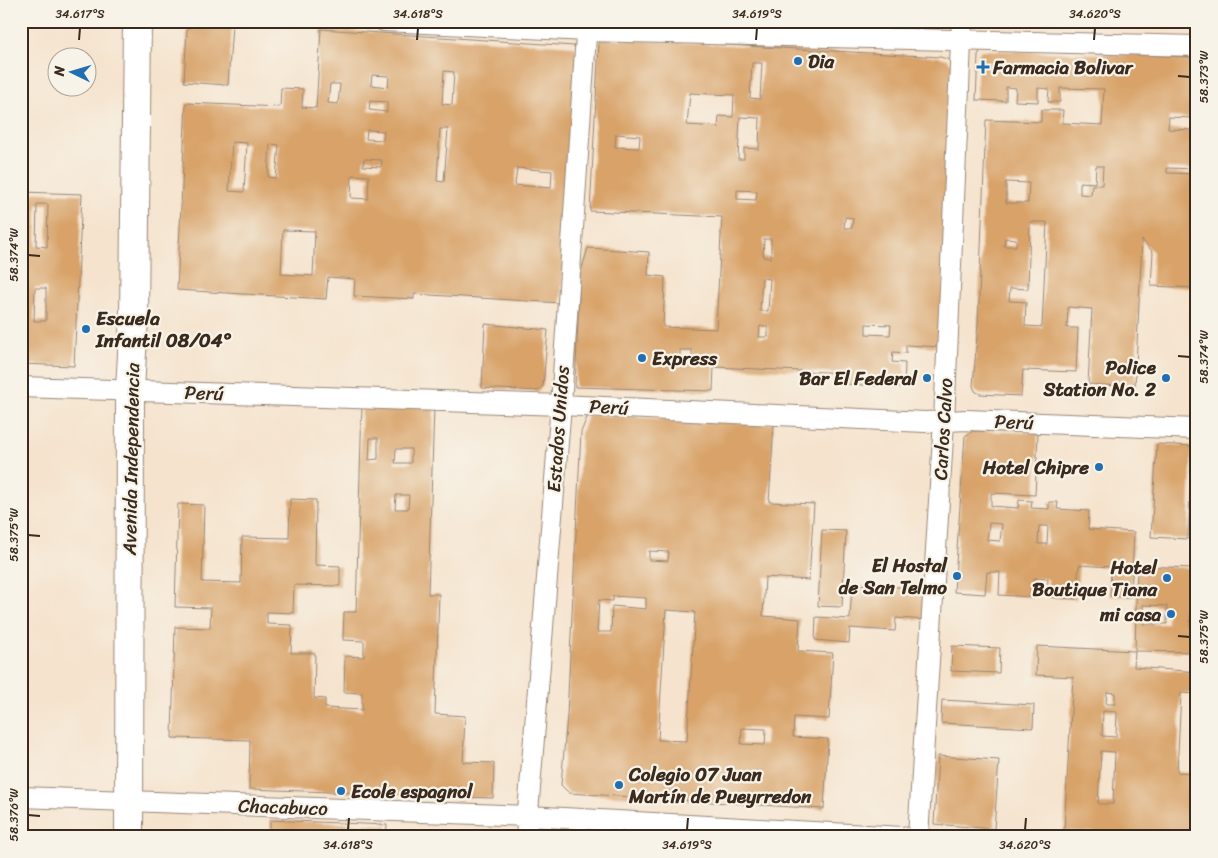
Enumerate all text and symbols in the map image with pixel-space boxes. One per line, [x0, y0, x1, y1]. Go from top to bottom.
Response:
text: 34.617°S [55, 3, 105, 25]
text: 34.618°S [393, 3, 443, 25]
text: 34.619°S [732, 3, 782, 25]
text: 34.620°S [1069, 3, 1121, 25]
place label: Dia [808, 45, 835, 78]
north arrow [48, 48, 98, 98]
text: 58.373°W [1193, 50, 1215, 103]
place label: Farmacia Bolivar [992, 51, 1134, 84]
marker: Dia [792, 55, 804, 67]
marker: Farmacia Bolivar [977, 61, 989, 73]
text: N [47, 65, 72, 78]
text: 58.374°W [3, 227, 25, 282]
place label: Escuela Infantil 08/04° [95, 302, 232, 357]
marker: Escuela Infantil 08/04° [80, 323, 92, 335]
text: 58.374°W [1193, 329, 1215, 384]
place label: Express [652, 342, 719, 375]
place label: Police Station No. 2 [1043, 351, 1157, 406]
marker: Express [636, 352, 648, 364]
street label: Avenida Independencia [113, 362, 149, 556]
place label: Bar El Federal [799, 362, 919, 395]
street label: Estados Unidos [537, 364, 579, 493]
marker: Bar El Federal [921, 372, 933, 384]
marker: Police Station No. 2 [1160, 372, 1172, 384]
street label: Perú [184, 376, 225, 410]
street label: Carlos Calvo [924, 377, 962, 481]
street label: Perú [589, 389, 630, 425]
street label: Perú [994, 405, 1035, 439]
place label: Hotel Chipre [982, 451, 1089, 484]
marker: Hotel Chipre [1093, 461, 1105, 473]
text: 58.375°W [3, 508, 25, 562]
place label: El Hostal de San Telmo [838, 549, 949, 604]
place label: Hotel Boutique Tiana [1032, 551, 1159, 606]
marker: El Hostal de San Telmo [951, 570, 963, 582]
marker: Hotel Boutique Tiana [1161, 572, 1173, 584]
place label: mi casa [1099, 598, 1161, 631]
marker: mi casa [1165, 608, 1177, 620]
text: 58.375°W [1193, 610, 1215, 664]
place label: Colegio 07 Juan Martín de Pueyrredon [628, 758, 812, 813]
place label: Ecole espagnol [351, 775, 474, 808]
marker: Colegio 07 Juan Martín de Pueyrredon [613, 779, 625, 791]
marker: Ecole espagnol [335, 785, 347, 797]
text: 58.376°W [3, 788, 25, 841]
street label: Chacabuco [238, 789, 329, 825]
text: 34.618°S [323, 834, 373, 856]
text: 34.619°S [662, 834, 712, 856]
text: 34.620°S [999, 834, 1051, 856]

